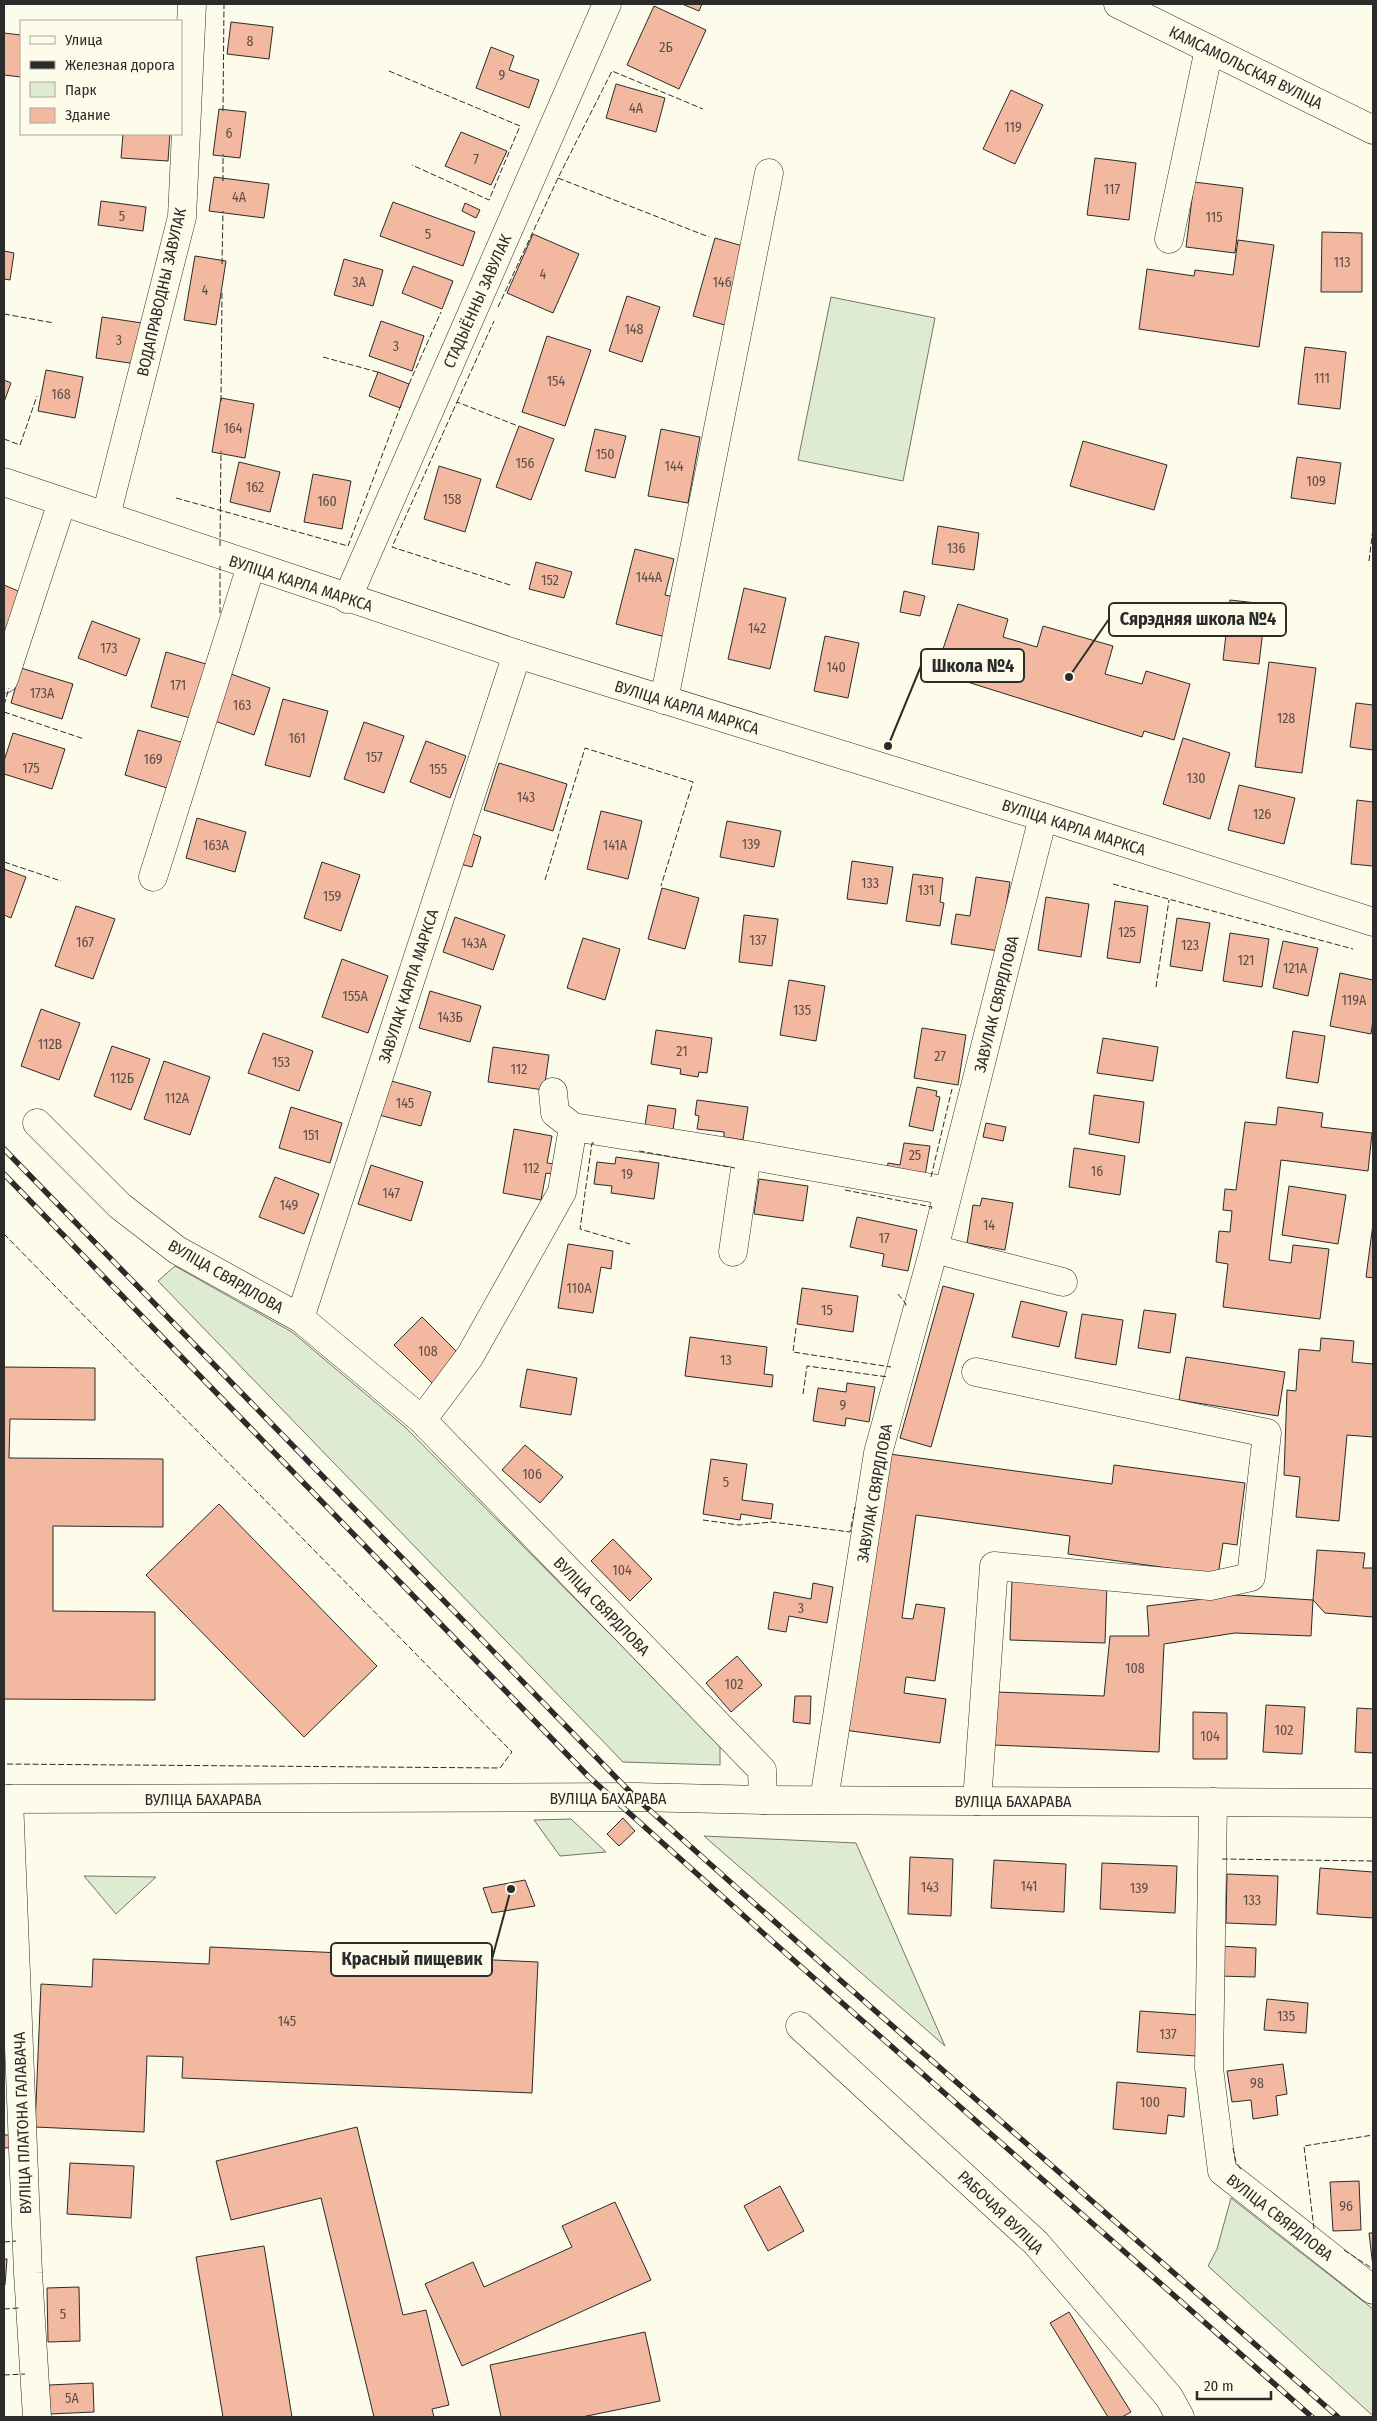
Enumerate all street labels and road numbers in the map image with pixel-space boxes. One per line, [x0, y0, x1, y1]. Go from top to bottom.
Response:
street label: КАМСАМОЛЬСКАЯ ВУЛІЦА [1166, 22, 1326, 113]
street label: ВОДАПРАВОДНЫ ЗАВУЛАК [133, 206, 190, 378]
street label: СТАДЫЁННЫ ЗАВУЛАК [439, 231, 516, 371]
street label: ВУЛІЦА КАРЛА МАРКСА [226, 551, 376, 616]
street label: ВУЛІЦА КАРЛА МАРКСА [612, 676, 762, 739]
street label: ВУЛІЦА КАРЛА МАРКСА [999, 795, 1149, 860]
street label: ЗАВУЛАК КАРЛА МАРКСА [375, 906, 443, 1066]
street label: ЗАВУЛАК СВЯРДЛОВА [970, 933, 1023, 1075]
street label: ВУЛІЦА СВЯРДЛОВА [165, 1236, 287, 1317]
street label: ЗАВУЛАК СВЯРДЛОВА [853, 1422, 896, 1564]
street label: ВУЛІЦА СВЯРДЛОВА [550, 1553, 654, 1660]
street label: ВУЛІЦА БАХАРАВА [549, 1789, 667, 1808]
street label: ВУЛІЦА БАХАРАВА [144, 1790, 262, 1809]
street label: ВУЛІЦА БАХАРАВА [954, 1792, 1072, 1811]
street label: ВУЛІЦА ПЛАТОНА ГАЛАВАЧА [10, 2031, 35, 2215]
street label: РАБОЧАЯ ВУЛІЦА [954, 2167, 1048, 2258]
street label: ВУЛІЦА СВЯРДЛОВА [1223, 2170, 1337, 2265]

